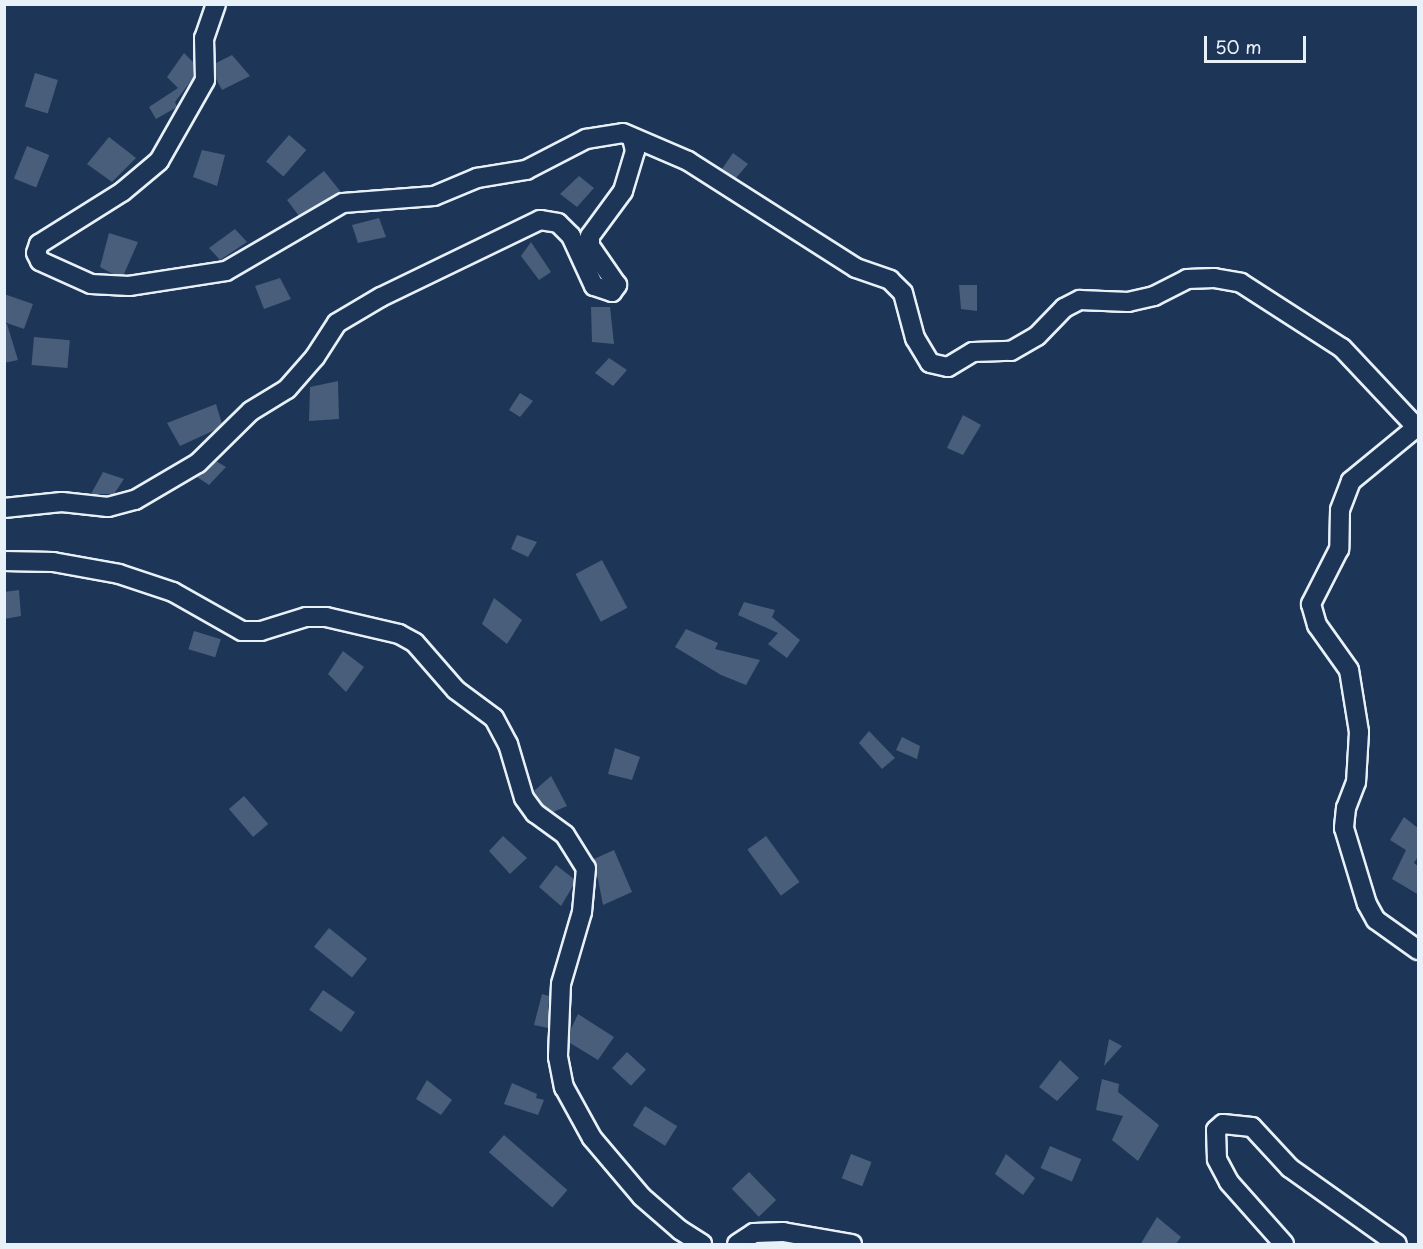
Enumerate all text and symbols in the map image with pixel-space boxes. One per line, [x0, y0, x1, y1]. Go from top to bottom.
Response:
scale bar [1207, 24, 1309, 62]
text: 50 m [1215, 33, 1262, 60]

